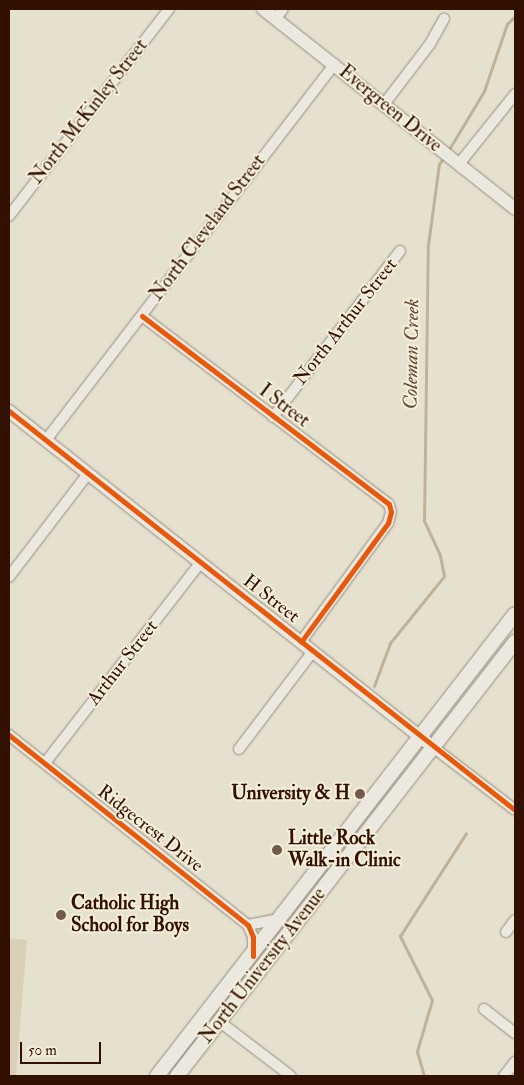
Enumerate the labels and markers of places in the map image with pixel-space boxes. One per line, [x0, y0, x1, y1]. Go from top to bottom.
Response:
place label: University & H [231, 783, 350, 805]
marker: University & H [354, 788, 366, 800]
place label: Little Rock Walk-in Clinic [288, 828, 401, 872]
marker: Little Rock Walk-in Clinic [270, 843, 284, 857]
place label: Catholic High School for Boys [71, 893, 189, 937]
marker: Catholic High School for Boys [55, 909, 67, 921]

